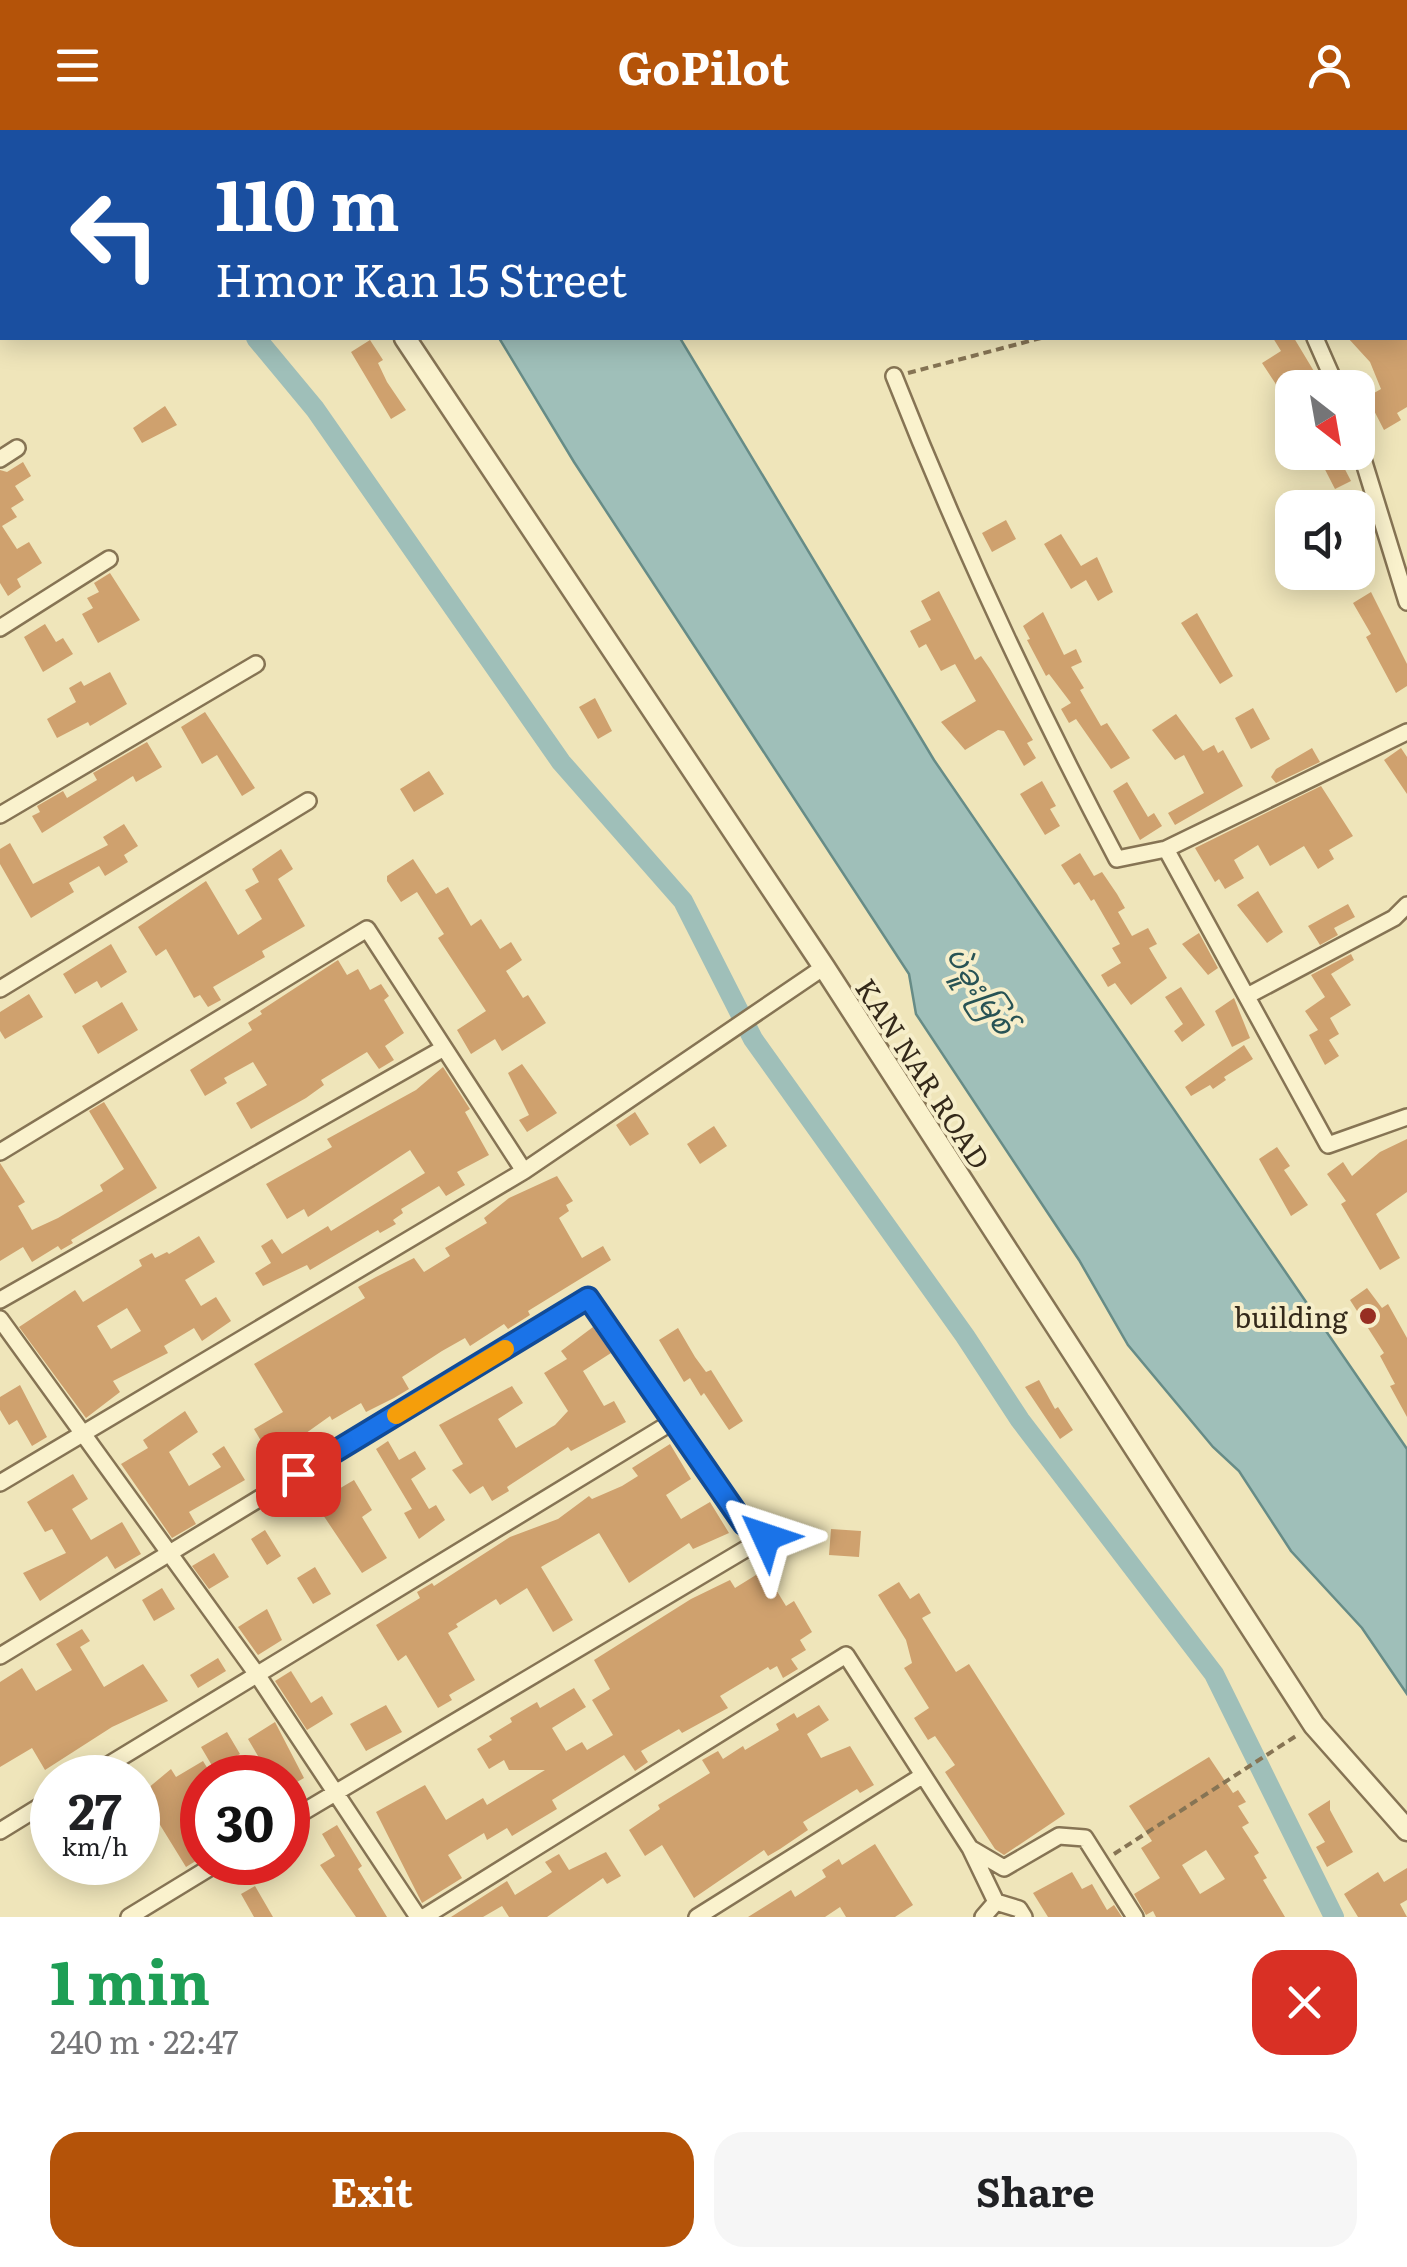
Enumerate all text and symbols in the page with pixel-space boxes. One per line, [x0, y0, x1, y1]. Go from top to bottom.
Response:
text: GoPilot [618, 32, 789, 99]
icon: menu [50, 38, 105, 93]
icon: person [1302, 38, 1357, 93]
text: 110 m [215, 149, 400, 253]
icon: left [50, 170, 180, 300]
text: Hmor Kan 15 Street [215, 244, 627, 311]
north arrow [1275, 370, 1375, 470]
map controls [1275, 370, 1375, 590]
button: sound [1275, 490, 1375, 590]
water label: ပဲခူးမြစ် [933, 936, 1029, 1047]
street label: KAN NAR ROAD [846, 969, 1002, 1177]
place label: building [1234, 1295, 1348, 1337]
marker: building [1357, 1305, 1379, 1327]
pin [256, 1432, 341, 1517]
icon: arrive [271, 1447, 326, 1502]
position arrow [714, 1485, 818, 1589]
speed limit sign: 30 [180, 1755, 310, 1885]
text: 27 [68, 1771, 122, 1845]
text: km/h [62, 1827, 128, 1864]
text: 1 min [50, 1934, 210, 2023]
button: close [1252, 1950, 1357, 2055]
text: 240 m · 22:47 [50, 2016, 238, 2064]
button: Exit [50, 2132, 694, 2247]
button: Share [714, 2132, 1357, 2247]

